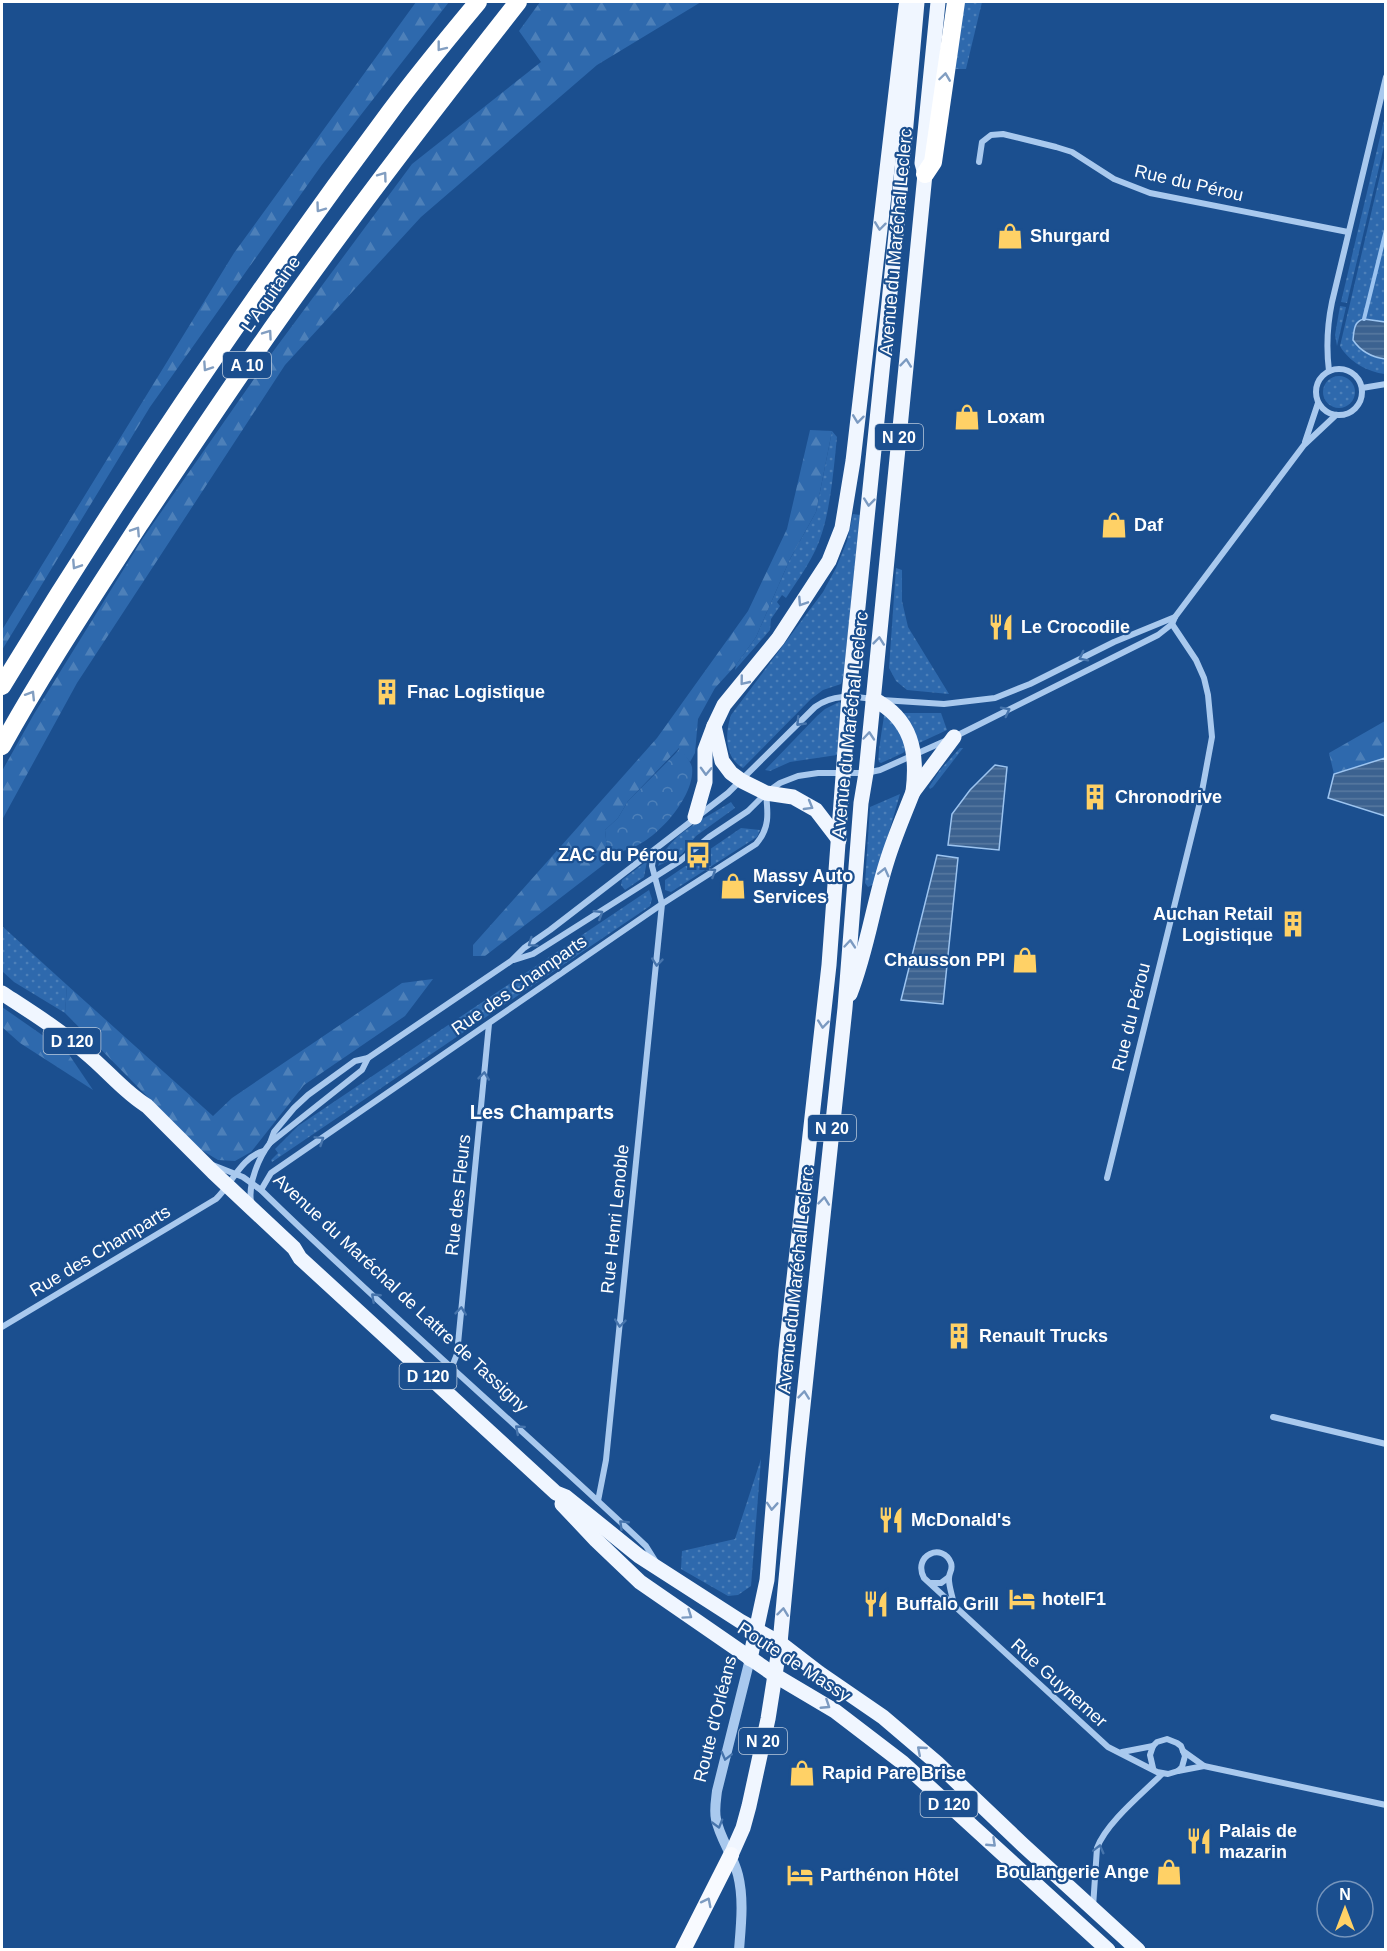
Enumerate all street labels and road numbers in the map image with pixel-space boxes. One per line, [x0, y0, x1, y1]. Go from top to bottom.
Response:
street label: Avenue du Maréchal Leclerc [876, 128, 916, 356]
street label: Rue du Pérou [1133, 161, 1245, 205]
street label: L'Aquitaine [237, 252, 305, 336]
road number: A 10 [223, 352, 271, 378]
road number: N 20 [875, 424, 923, 450]
street label: Avenue du Maréchal Leclerc [828, 611, 872, 839]
street label: Rue des Champarts [448, 931, 590, 1039]
street label: Rue du Pérou [1108, 961, 1154, 1073]
road number: D 120 [44, 1028, 100, 1054]
road number: N 20 [808, 1115, 856, 1141]
street label: Rue des Fleurs [442, 1133, 474, 1257]
street label: Rue Henri Lenoble [597, 1143, 633, 1295]
street label: Avenue du Maréchal Leclerc [774, 1166, 818, 1394]
street label: Avenue du Maréchal de Lattre de Tassigny [270, 1170, 532, 1416]
street label: Rue des Champarts [26, 1201, 174, 1301]
road number: D 120 [400, 1363, 456, 1389]
street label: Route de Massy [734, 1618, 854, 1706]
street label: Rue Guynemer [1007, 1635, 1111, 1731]
street label: Route d'Orléans [690, 1654, 740, 1784]
road number: N 20 [739, 1728, 787, 1754]
road number: D 120 [920, 1791, 978, 1817]

